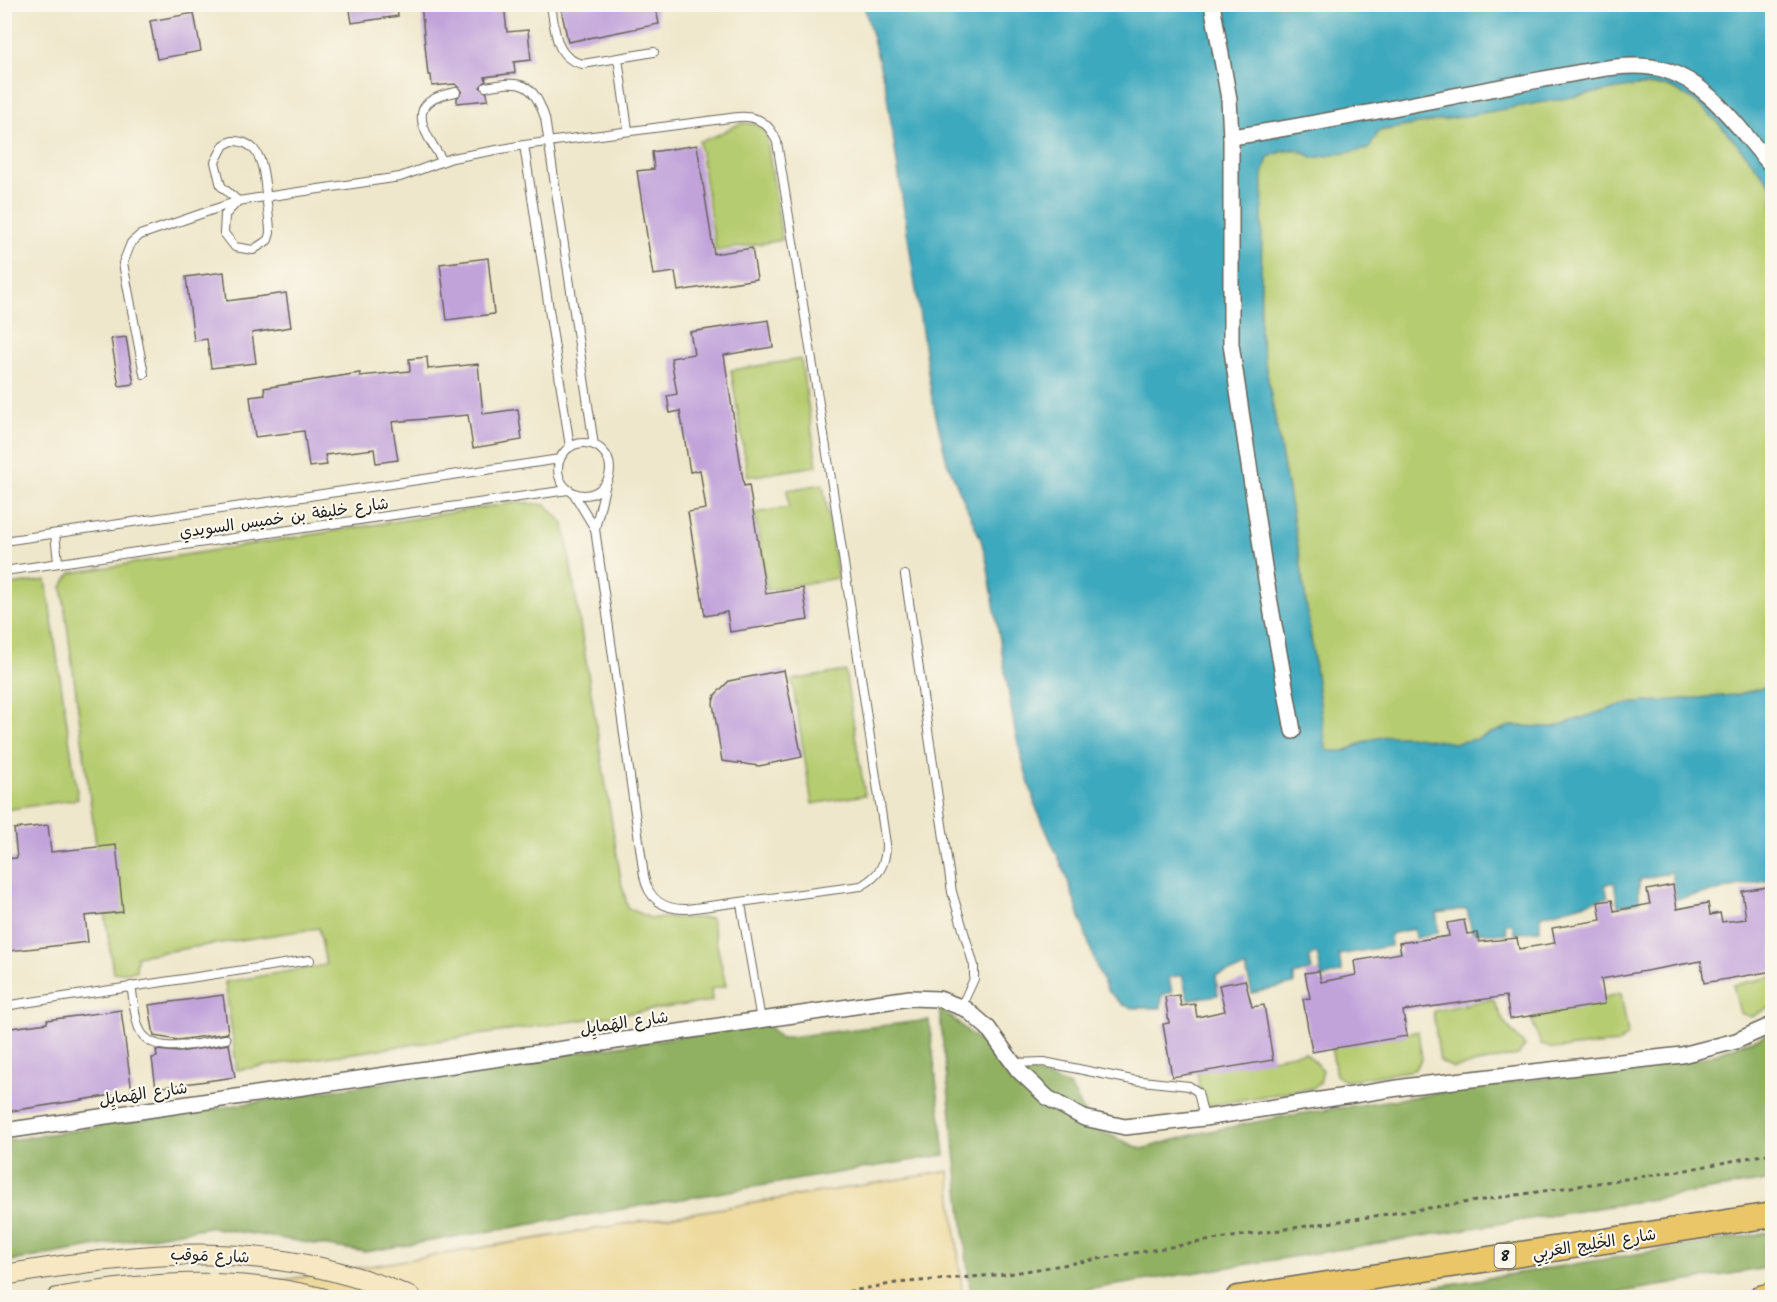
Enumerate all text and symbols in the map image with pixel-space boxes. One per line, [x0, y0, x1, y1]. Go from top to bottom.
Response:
street label: شارع خليفة بن خميس السويدي [178, 491, 390, 546]
street label: شارع الهَمايِل [578, 1005, 670, 1042]
street label: شارع الهَمايِل [97, 1076, 189, 1113]
street label: شارع الخَلِيج العَربِي [1531, 1222, 1658, 1268]
street label: شارع مَوقب [170, 1243, 250, 1270]
road number: 8 [1494, 1244, 1516, 1268]

